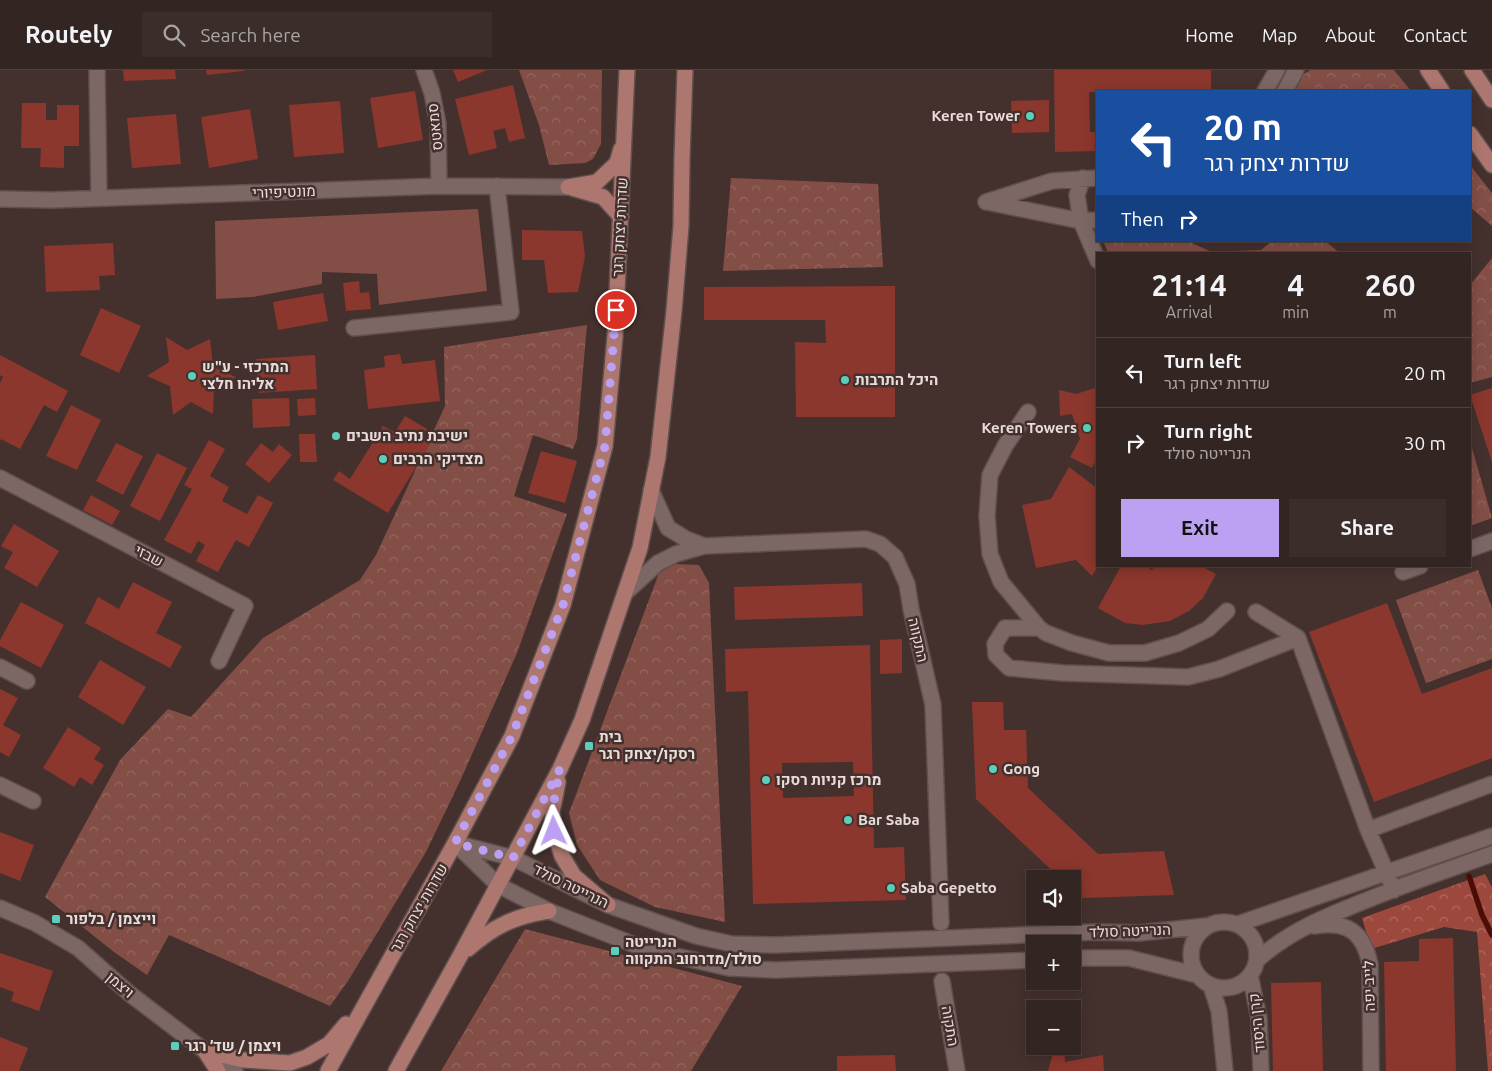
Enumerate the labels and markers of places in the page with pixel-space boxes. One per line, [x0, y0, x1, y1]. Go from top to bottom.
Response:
place label: Keren Tower [932, 107, 1021, 124]
marker: Keren Tower [1024, 110, 1036, 122]
pin [595, 289, 637, 331]
place label: המרכזי - ע"ש אליהו חלצי [202, 358, 289, 392]
marker: המרכזי - ע"ש אליהו חלצי [186, 370, 198, 382]
place label: היכל התרבות [855, 371, 938, 388]
marker: היכל התרבות [839, 374, 851, 386]
place label: Keren Towers [982, 419, 1077, 436]
marker: Keren Towers [1081, 422, 1093, 434]
place label: ישיבת נתיב השבים [346, 427, 468, 444]
marker: ישיבת נתיב השבים [330, 430, 342, 442]
place label: מצדיקי הרבים [393, 450, 483, 467]
marker: מצדיקי הרבים [377, 453, 389, 465]
place label: בית רסקו/יצחק רגר [599, 728, 695, 762]
marker: בית רסקו/יצחק רגר [583, 740, 595, 752]
place label: Gong [1003, 760, 1040, 777]
marker: Gong [987, 763, 999, 775]
place label: מרכז קניות רסקו [776, 771, 881, 788]
marker: מרכז קניות רסקו [760, 774, 772, 786]
place label: Bar Saba [858, 811, 920, 828]
marker: Bar Saba [842, 814, 854, 826]
place label: Saba Gepetto [901, 879, 997, 896]
marker: Saba Gepetto [885, 882, 897, 894]
place label: וייצמן / בלפור [66, 910, 156, 927]
marker: וייצמן / בלפור [50, 913, 62, 925]
place label: הנרייטה סולד/מדרחוב התקווה [625, 933, 762, 967]
marker: הנרייטה סולד/מדרחוב התקווה [609, 945, 621, 957]
place label: ויצמן / שד׳ רגר [185, 1037, 281, 1054]
marker: ויצמן / שד׳ רגר [169, 1040, 181, 1052]

